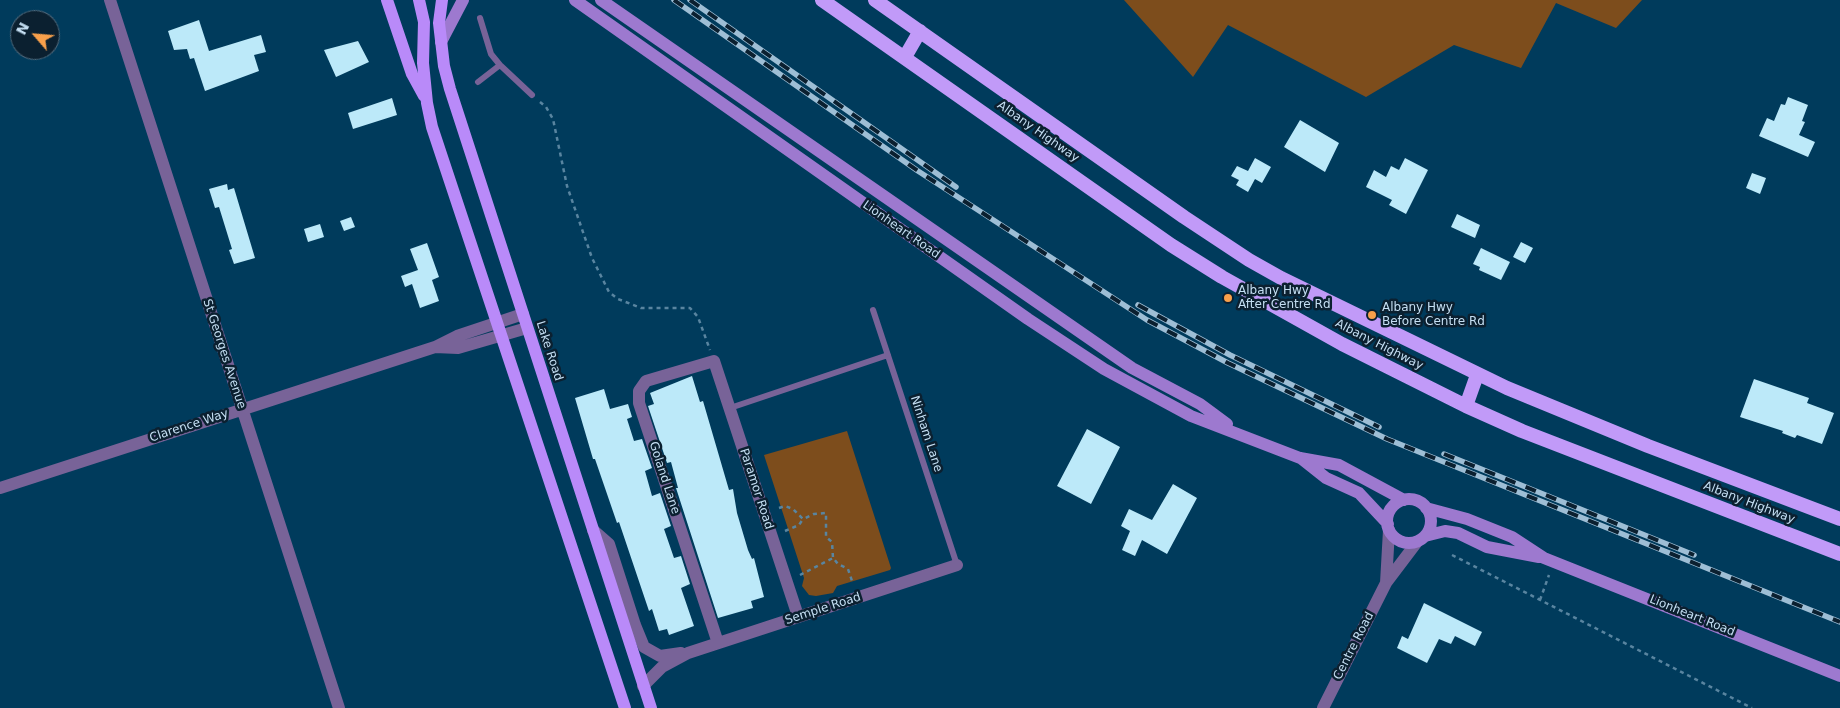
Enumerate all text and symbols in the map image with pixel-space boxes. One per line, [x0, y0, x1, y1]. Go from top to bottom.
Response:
north arrow [10, 10, 60, 60]
text: N [13, 20, 32, 37]
street label: Albany Highway [994, 98, 1082, 166]
street label: Lionheart Road [860, 198, 942, 262]
place label: Albany Hwy After Centre Rd [1238, 284, 1331, 312]
marker: Albany Hwy After Centre Rd [1222, 292, 1234, 304]
street label: St Georges Avenue [199, 297, 249, 411]
place label: Albany Hwy Before Centre Rd [1382, 301, 1485, 329]
marker: Albany Hwy Before Centre Rd [1366, 309, 1378, 321]
street label: Albany Highway [1333, 317, 1425, 373]
street label: Lake Road [533, 319, 565, 383]
street label: Ninham Lane [907, 394, 945, 474]
street label: Clarence Way [148, 406, 230, 446]
street label: Goland Lane [646, 440, 682, 516]
street label: Paramor Road [736, 447, 776, 531]
street label: Albany Highway [1701, 479, 1797, 527]
street label: Semple Road [783, 590, 863, 628]
street label: Lionheart Road [1647, 592, 1737, 640]
street label: Centre Road [1331, 610, 1377, 682]

